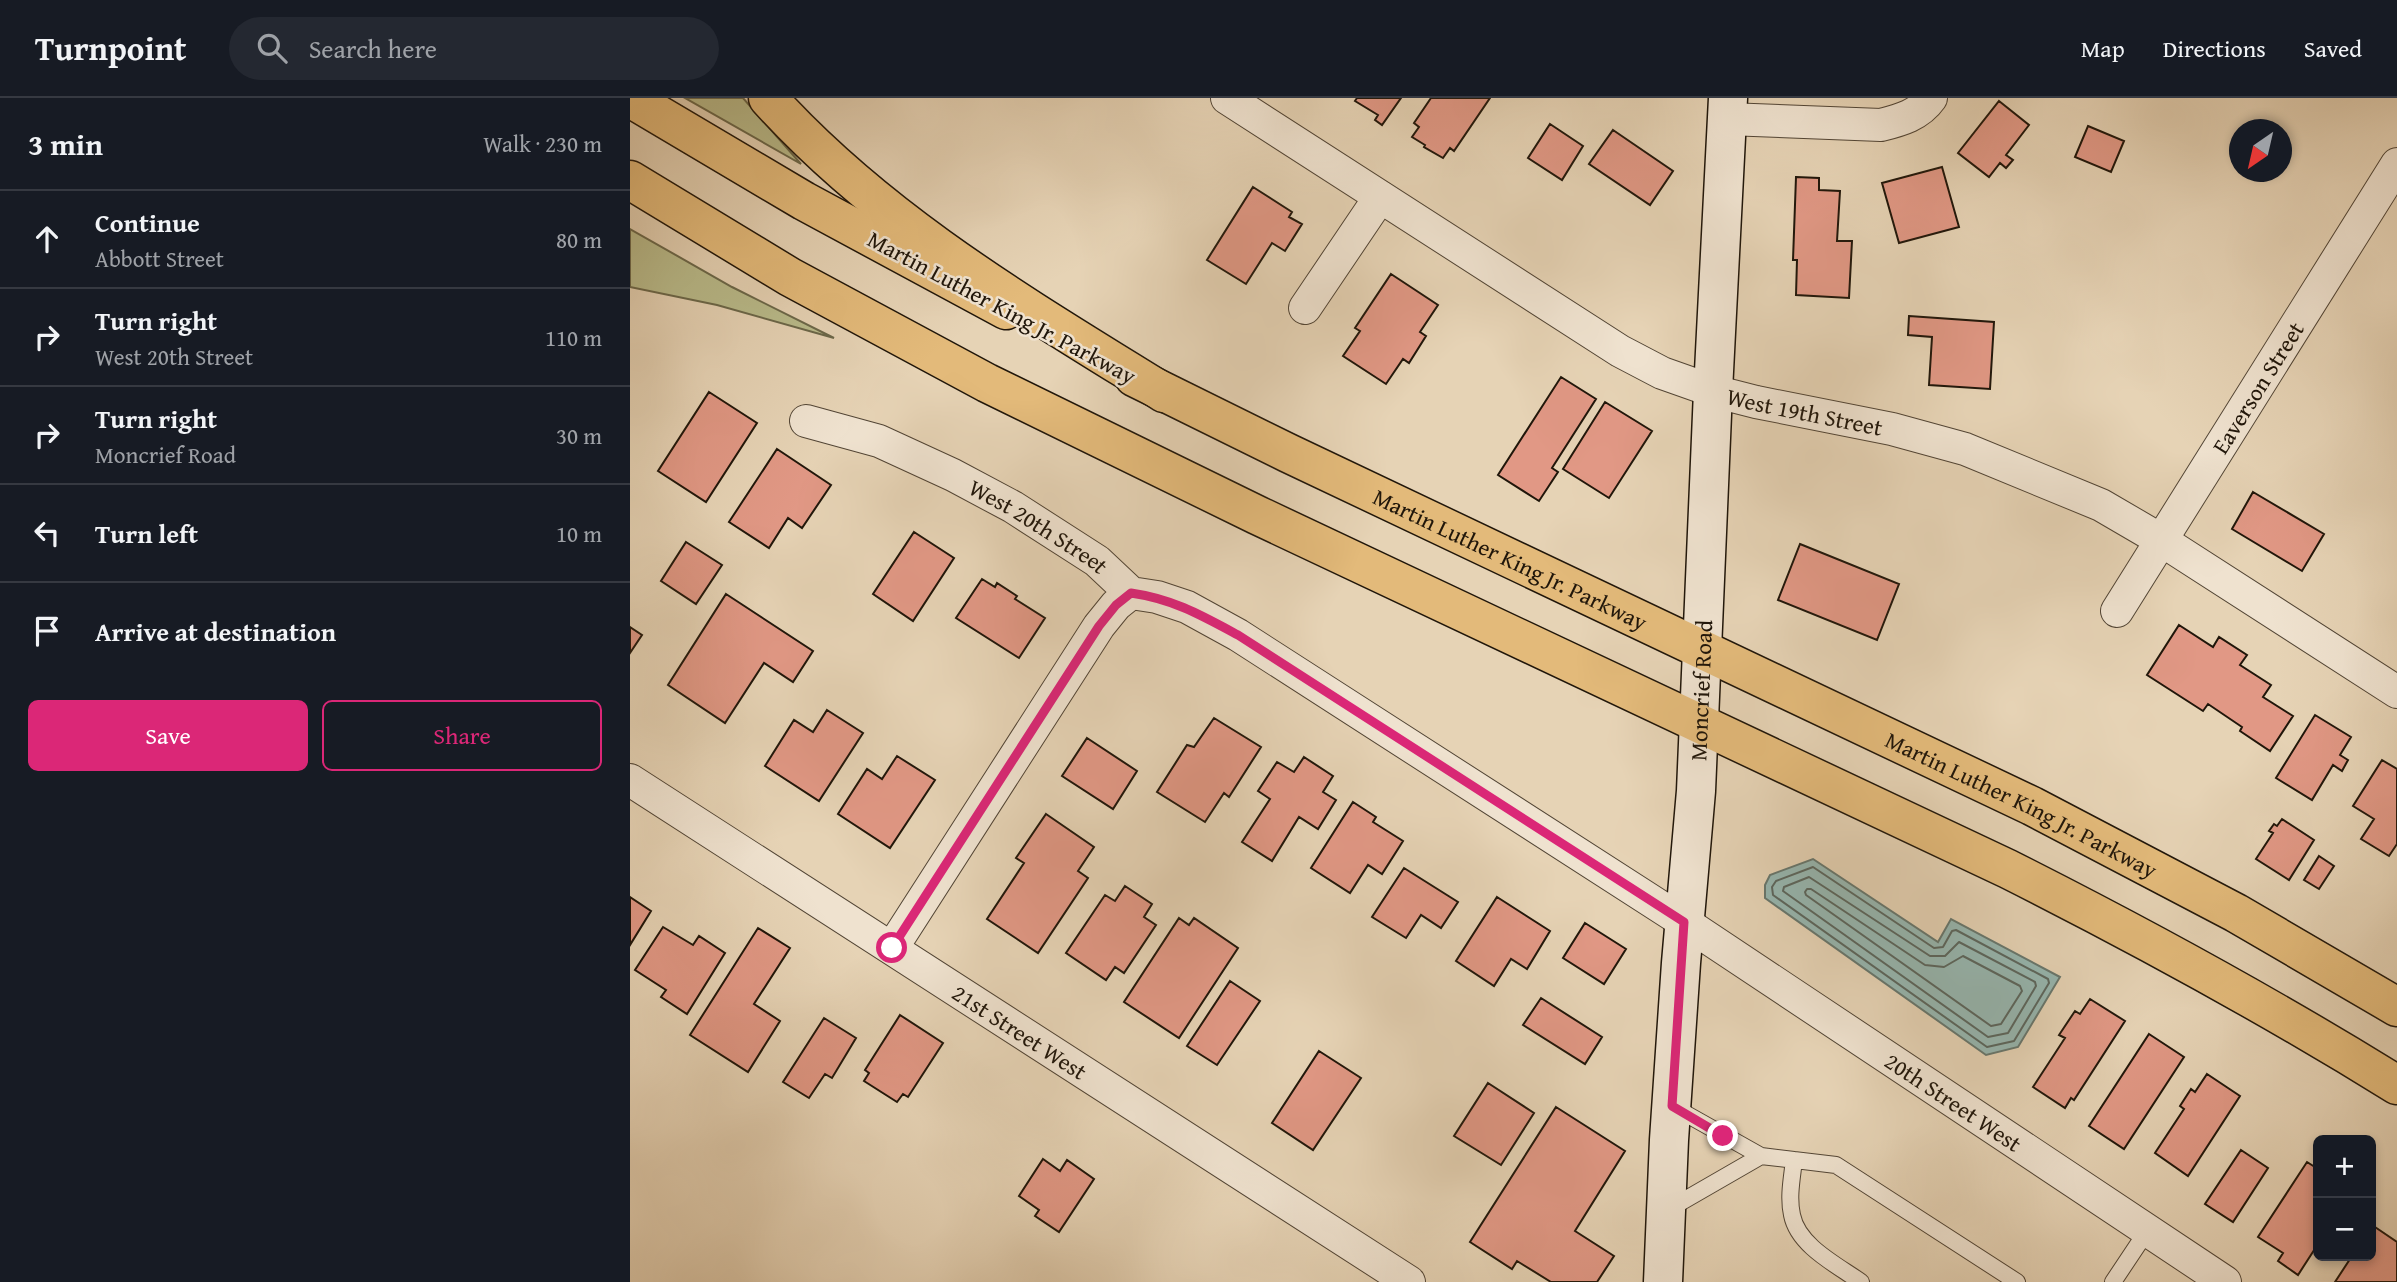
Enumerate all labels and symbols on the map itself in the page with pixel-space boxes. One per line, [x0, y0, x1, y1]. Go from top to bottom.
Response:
north arrow [2229, 119, 2292, 182]
street label: Martin Luther King Jr. Parkway [862, 222, 1143, 392]
street label: Eaverson Street [2203, 315, 2311, 460]
street label: West 19th Street [1723, 379, 1886, 443]
street label: West 20th Street [964, 470, 1116, 581]
street label: Martin Luther King Jr. Parkway [1368, 479, 1654, 638]
street label: Moncrief Road [1681, 618, 1720, 761]
street label: Martin Luther King Jr. Parkway [1880, 722, 2164, 886]
route start [876, 932, 907, 963]
street label: 21st Street West [946, 976, 1094, 1087]
street label: 20th Street West [1879, 1044, 2029, 1159]
route end [1707, 1120, 1738, 1151]

